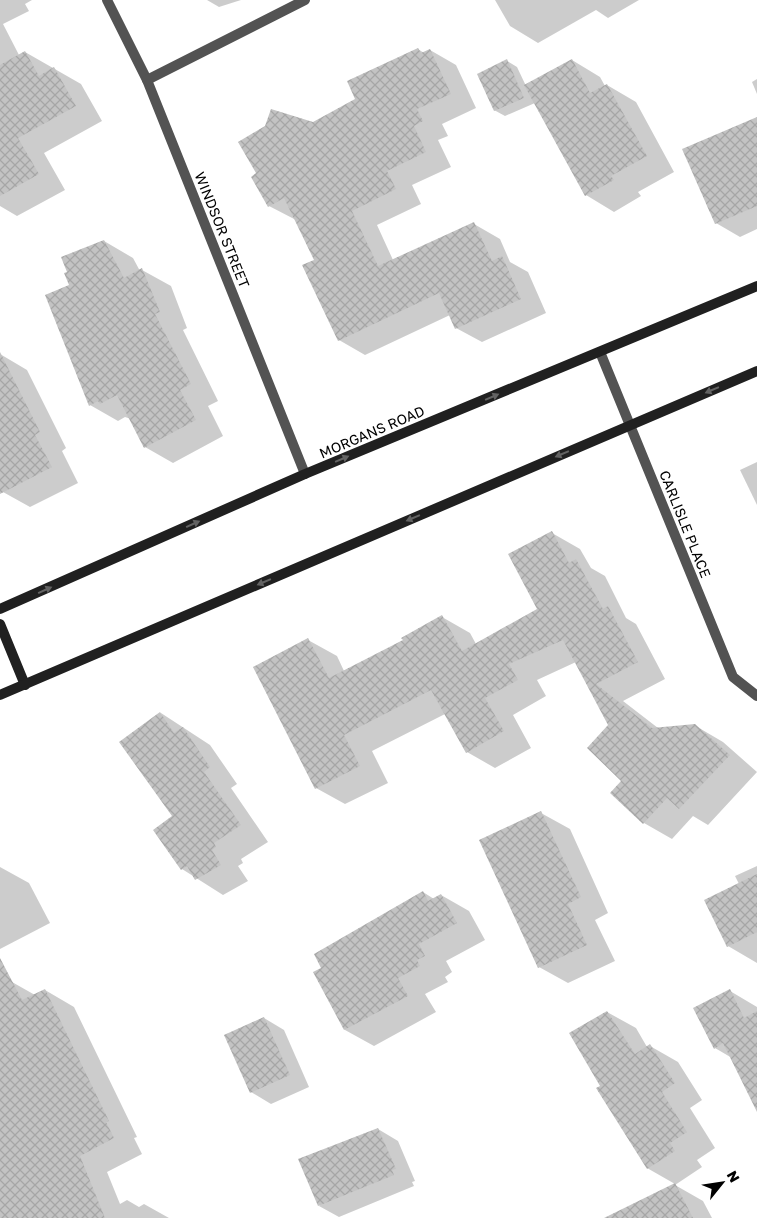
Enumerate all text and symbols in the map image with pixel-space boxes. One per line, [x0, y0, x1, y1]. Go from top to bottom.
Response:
street label: WINDSOR STREET [191, 169, 254, 291]
one-way arrow [705, 387, 719, 395]
one-way arrow [485, 392, 499, 400]
street label: MORGANS ROAD [317, 402, 427, 461]
one-way arrow [555, 450, 569, 458]
one-way arrow [335, 455, 350, 463]
street label: CARLISLE PLACE [656, 468, 715, 580]
one-way arrow [406, 514, 420, 522]
one-way arrow [186, 520, 200, 528]
one-way arrow [256, 578, 271, 586]
one-way arrow [38, 585, 52, 593]
north arrow [697, 1158, 747, 1208]
text: N [724, 1167, 744, 1185]

